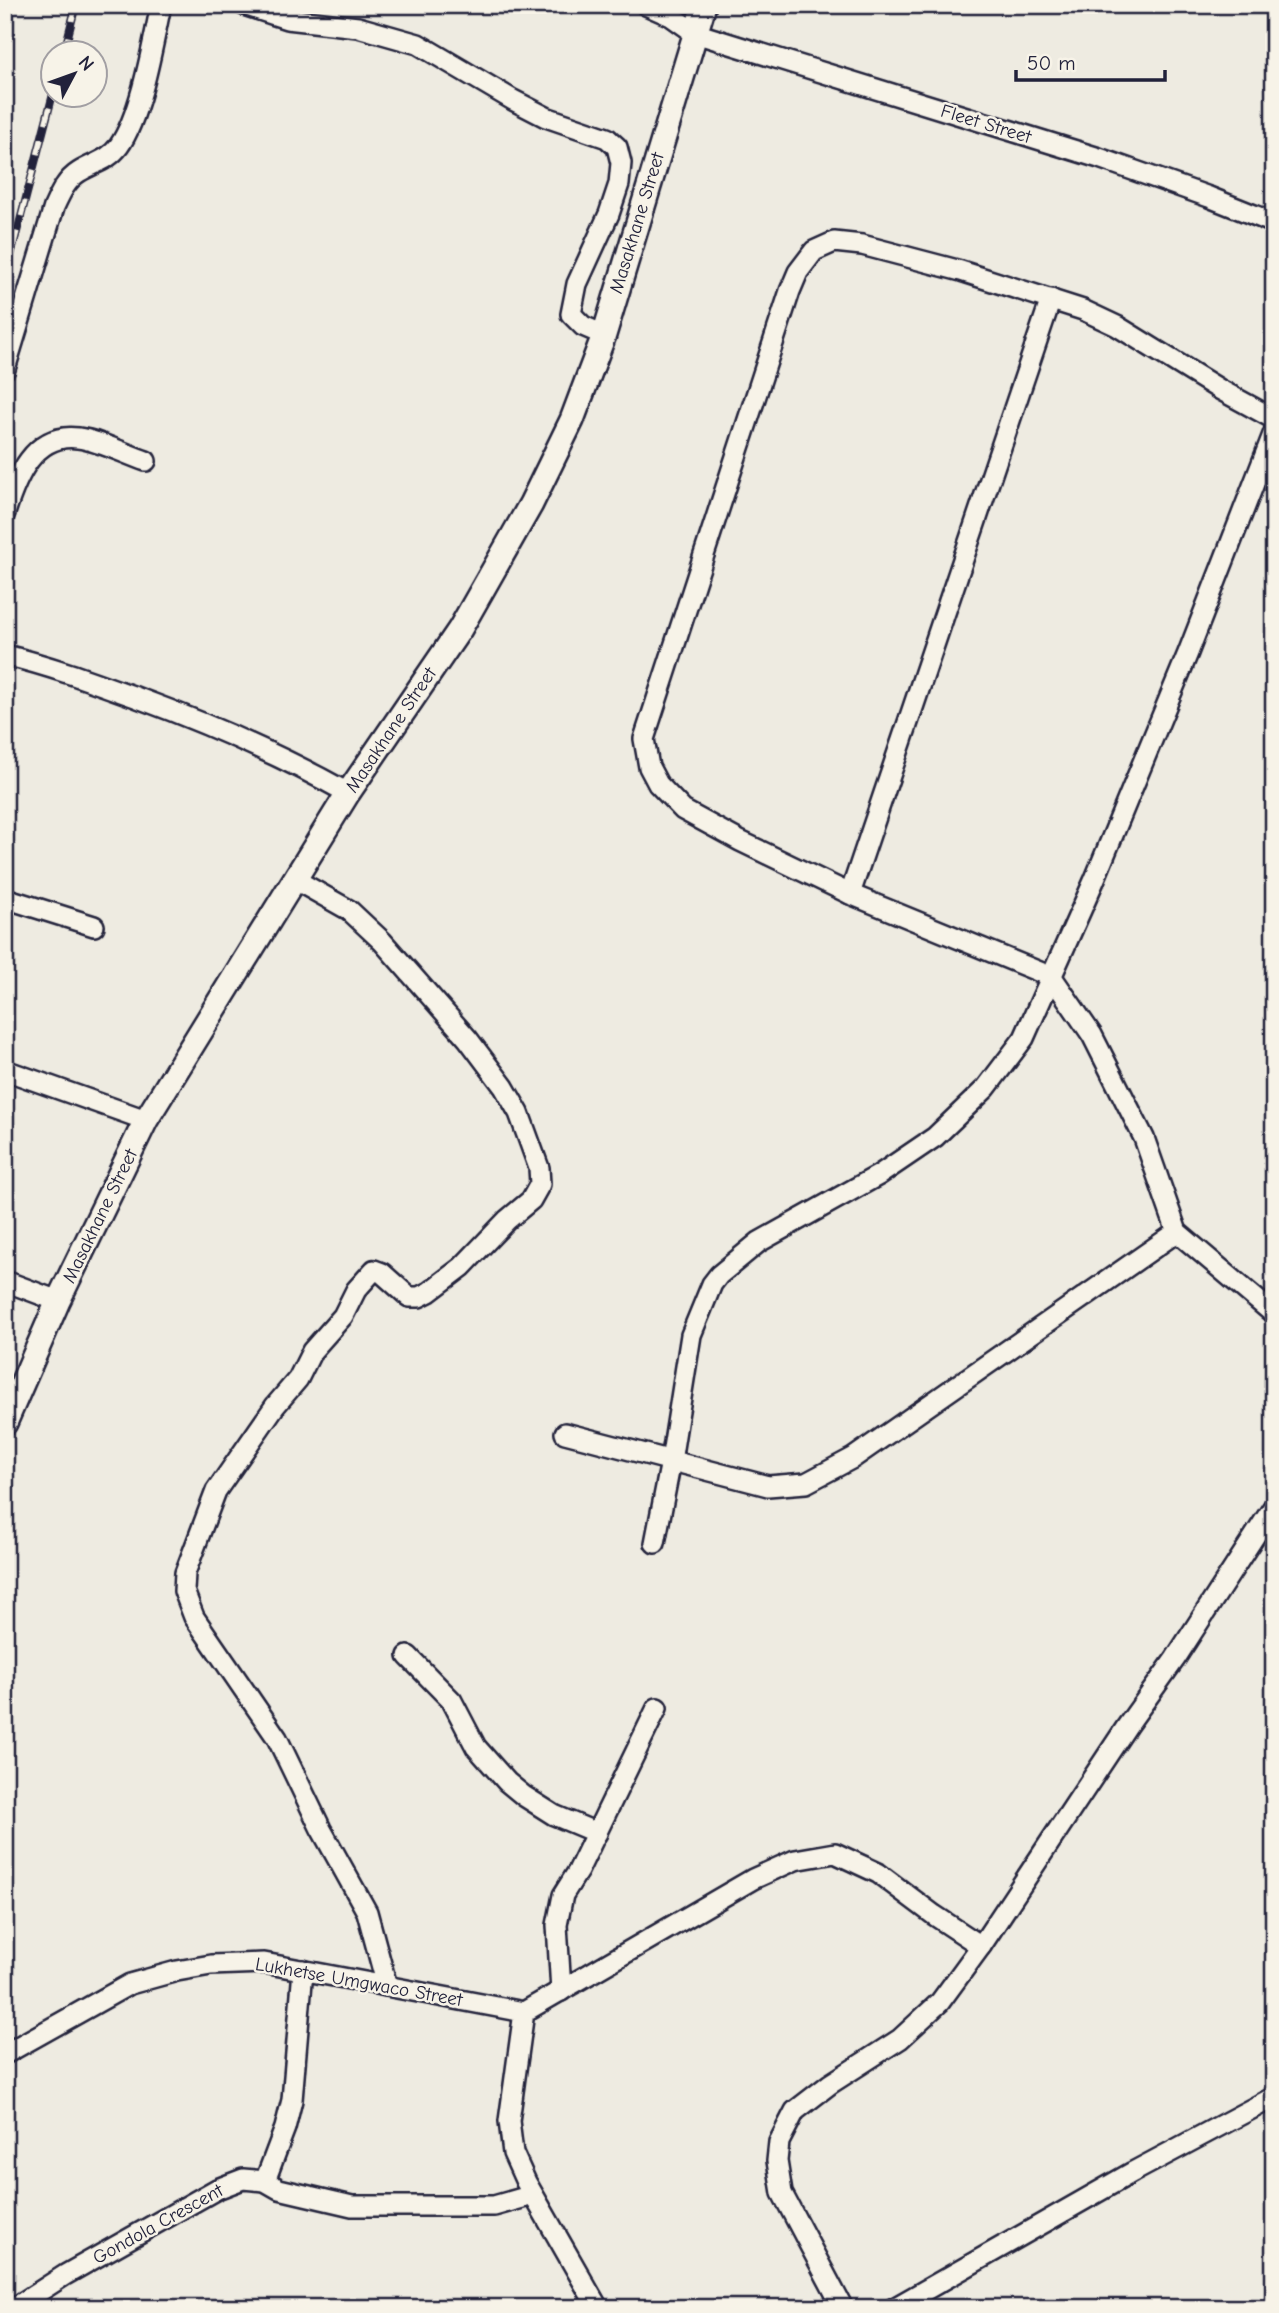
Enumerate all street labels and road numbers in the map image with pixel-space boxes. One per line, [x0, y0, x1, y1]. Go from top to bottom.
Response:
street label: Fleet Street [938, 100, 1034, 148]
street label: Masakhane Street [605, 149, 669, 296]
street label: Masakhane Street [341, 663, 441, 797]
street label: Masakhane Street [58, 1145, 142, 1287]
street label: Lukhetse Umgwaco Street [254, 1953, 465, 2011]
street label: Gondola Crescent [89, 2179, 227, 2269]

